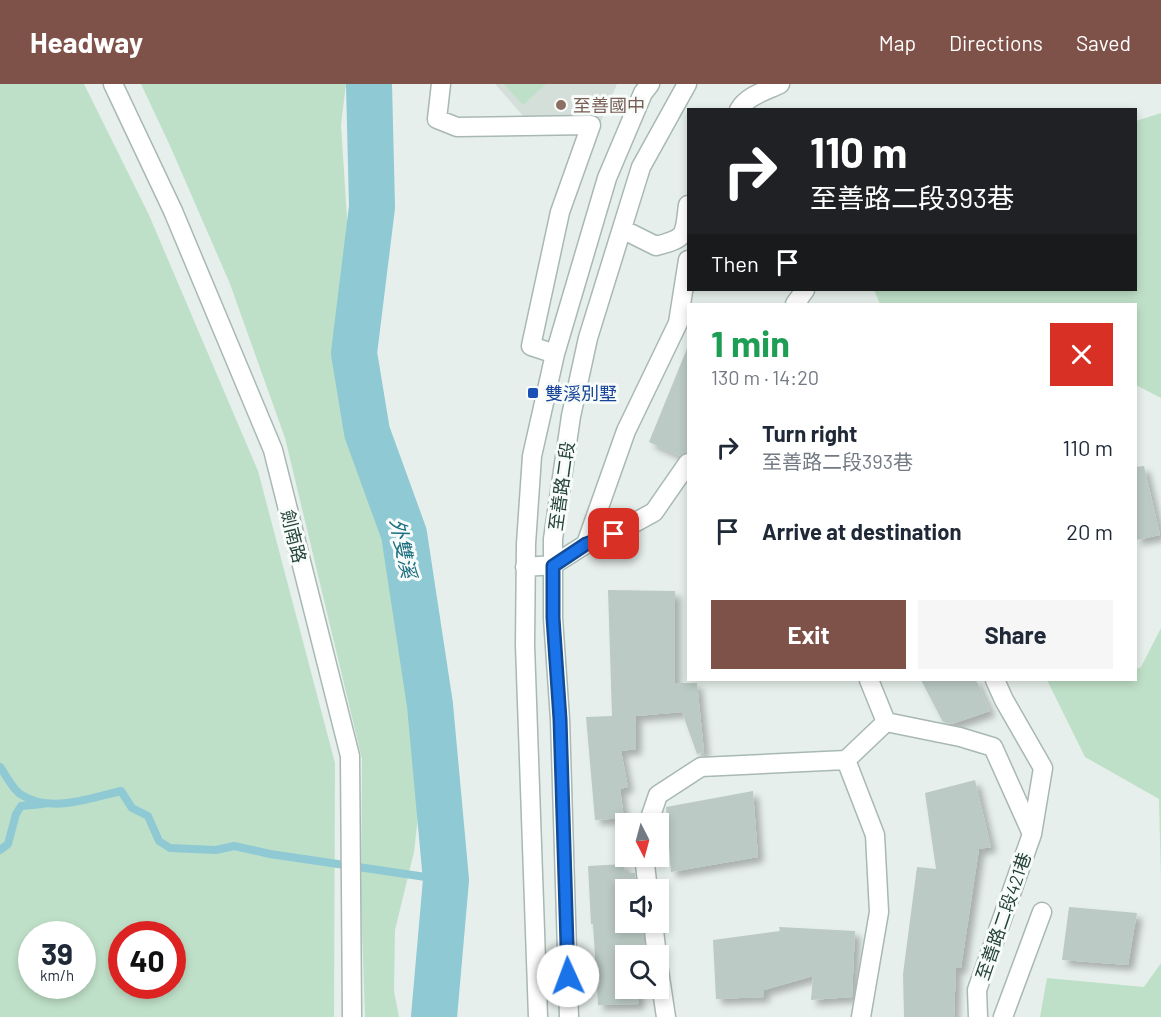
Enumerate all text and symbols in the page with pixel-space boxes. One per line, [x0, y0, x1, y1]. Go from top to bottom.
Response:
text: Headway [30, 25, 143, 59]
text: Map [879, 30, 916, 55]
text: Directions [949, 30, 1043, 55]
text: Saved [1076, 30, 1131, 55]
place label: 至善國中 [573, 94, 645, 116]
marker: 至善國中 [554, 98, 568, 112]
text: 110 m [810, 126, 907, 176]
icon: right [711, 132, 789, 210]
text: 至善路二段393巷 [810, 181, 1014, 213]
icon: arrive [771, 246, 804, 279]
text: Then [711, 250, 759, 276]
text: 1 min [711, 321, 790, 364]
button: close [1050, 323, 1113, 386]
text: 130 m · 14:20 [711, 365, 819, 389]
place label: 雙溪別墅 [545, 382, 617, 404]
marker: 雙溪別墅 [526, 386, 540, 400]
text: Turn right [762, 420, 857, 446]
icon: right [711, 431, 744, 464]
text: 110 m [1063, 434, 1113, 460]
street label: 至善路二段 [544, 440, 578, 532]
text: 至善路二段393巷 [762, 449, 913, 473]
street label: 劍南路 [277, 507, 311, 565]
pin [588, 508, 639, 559]
icon: arrive [711, 515, 744, 548]
water label: 外雙溪 [386, 516, 423, 583]
icon: arrive [597, 517, 630, 550]
text: Arrive at destination [762, 518, 961, 544]
text: 20 m [1066, 518, 1113, 544]
button: Exit [711, 600, 906, 669]
button: Share [918, 600, 1113, 669]
north arrow [615, 813, 669, 867]
map controls [615, 813, 669, 999]
street label: 至善路二段421巷 [971, 849, 1035, 983]
button: sound [615, 879, 669, 933]
speed limit sign: 40 [108, 921, 186, 999]
text: 39 [41, 935, 73, 971]
position arrow [536, 944, 600, 1008]
button: search [615, 945, 669, 999]
text: km/h [40, 966, 74, 984]

